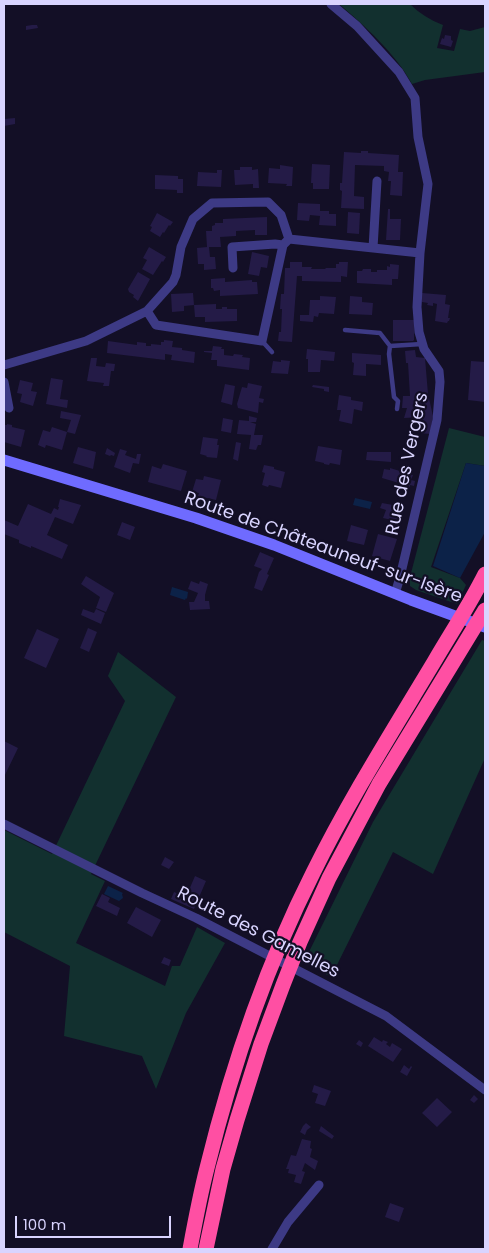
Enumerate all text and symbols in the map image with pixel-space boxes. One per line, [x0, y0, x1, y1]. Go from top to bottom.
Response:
street label: Rue des Vergers [382, 391, 434, 537]
street label: Route de Châteauneuf-sur-Isère [181, 488, 465, 608]
street label: Route des Gamelles [173, 883, 343, 983]
scale bar [18, 1206, 174, 1238]
text: 100 m [23, 1214, 66, 1235]

